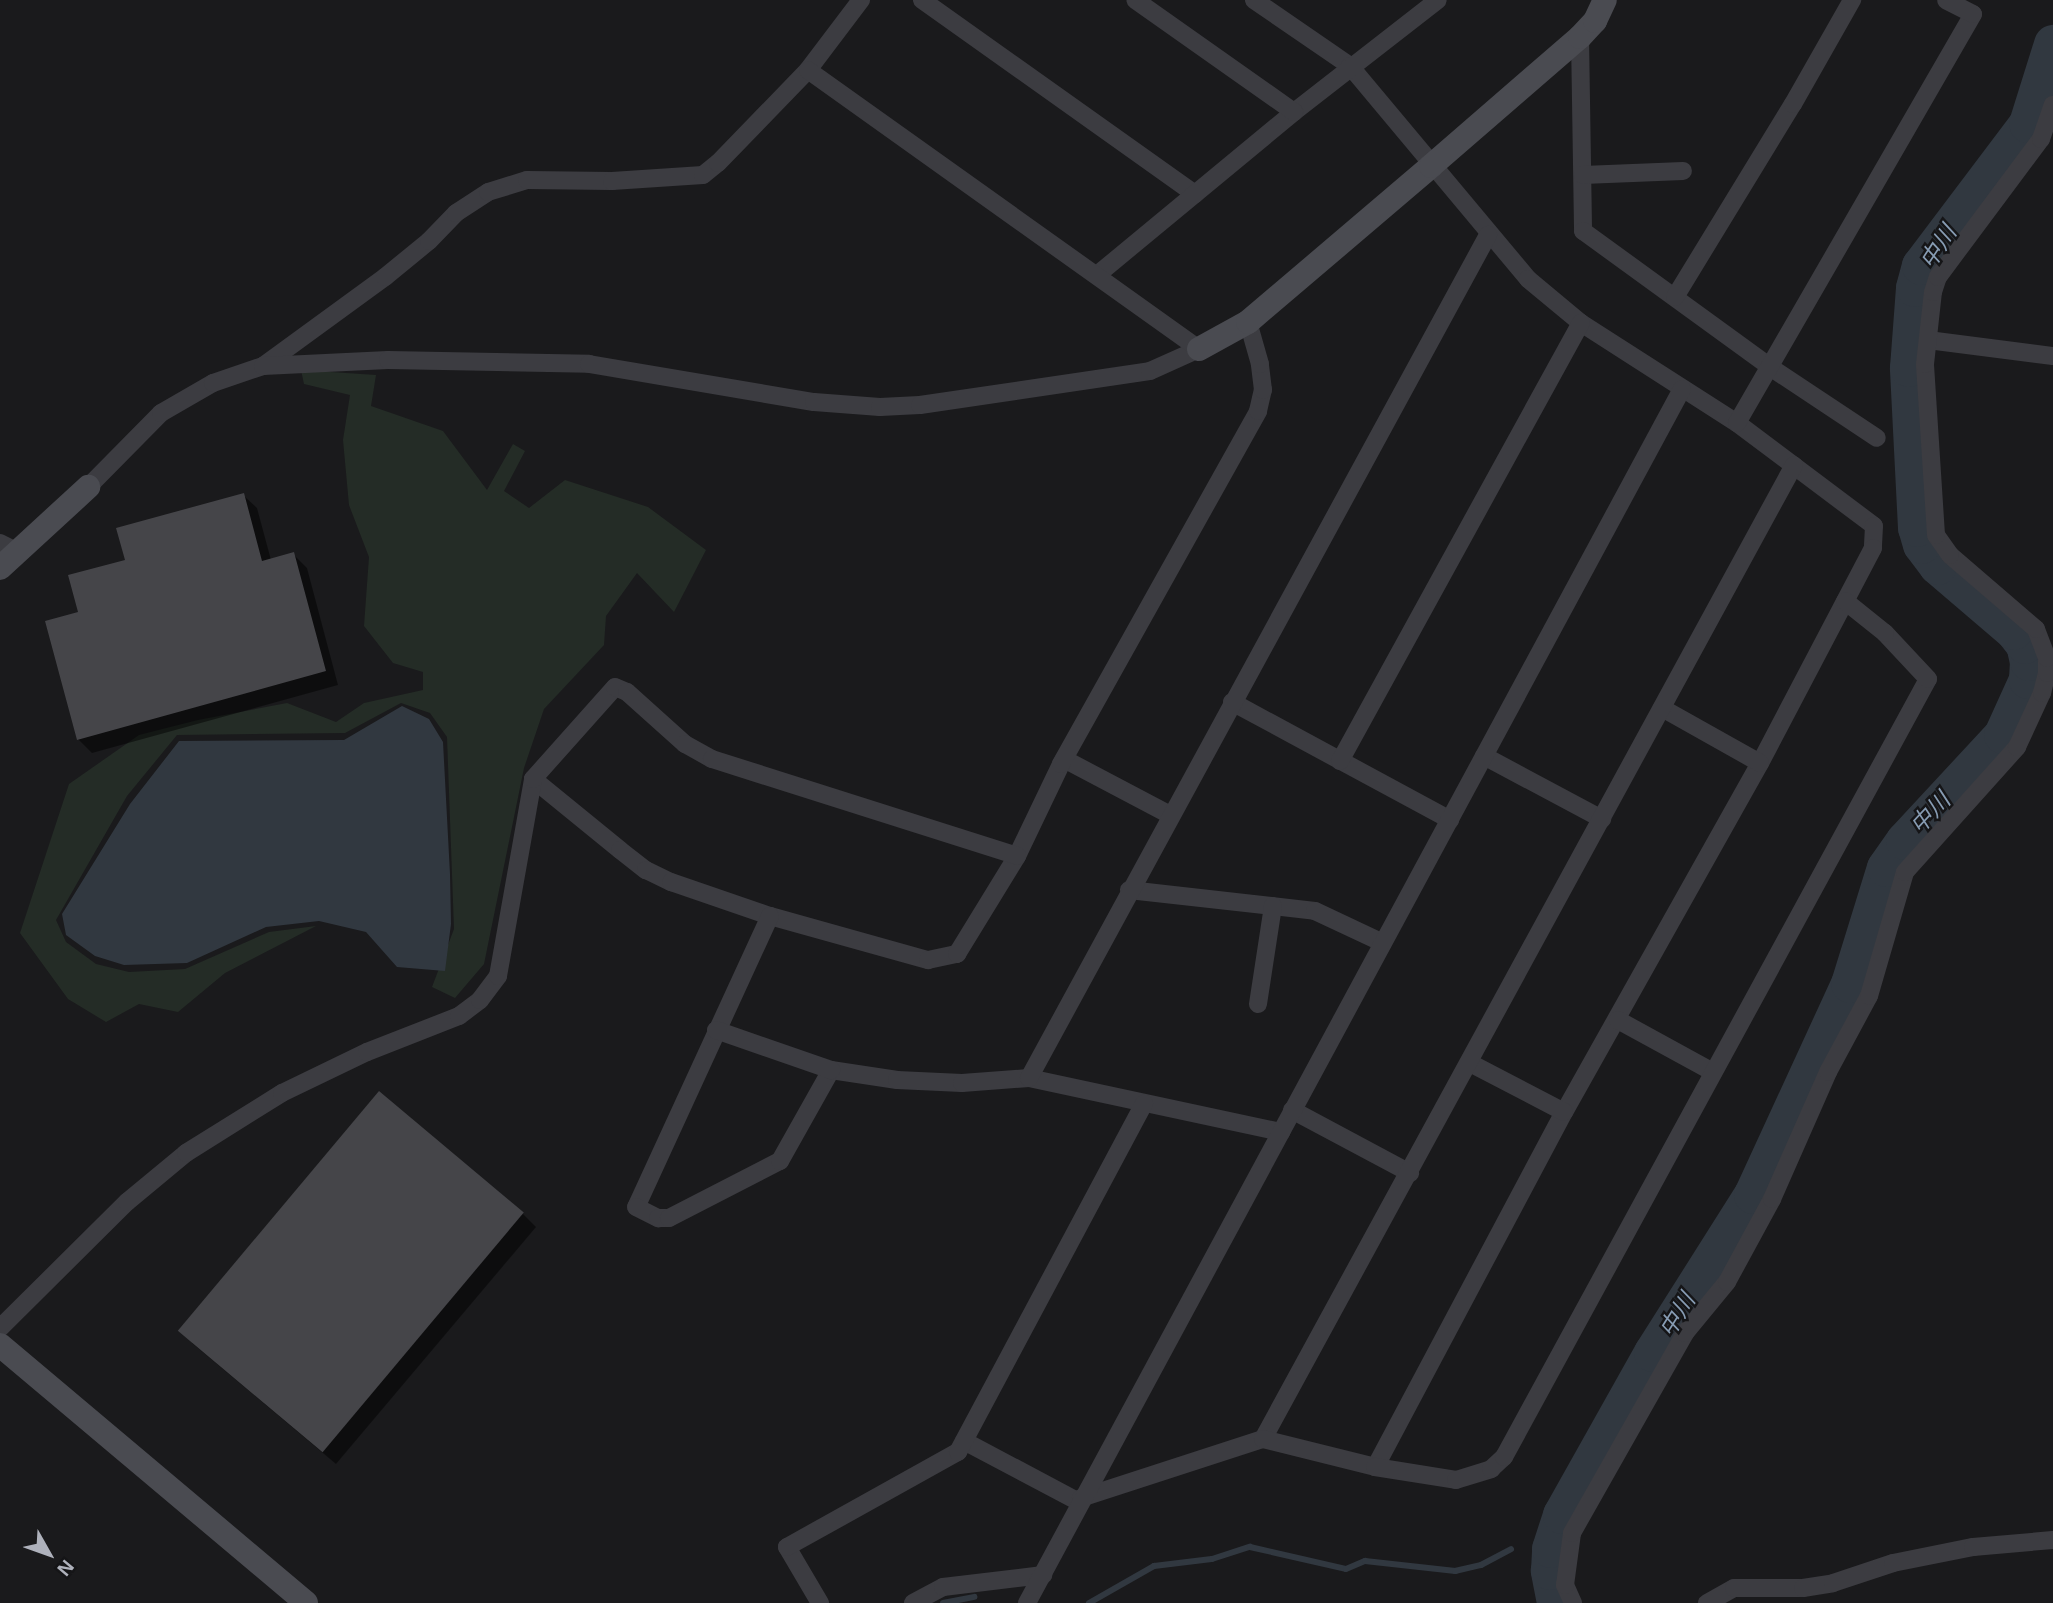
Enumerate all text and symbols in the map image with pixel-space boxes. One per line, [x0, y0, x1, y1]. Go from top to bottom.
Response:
water label: 中川 [1914, 220, 1962, 274]
water label: 中川 [1904, 787, 1956, 839]
water label: 中川 [1653, 1288, 1701, 1342]
north arrow [14, 1519, 84, 1589]
text: N [53, 1556, 78, 1580]

